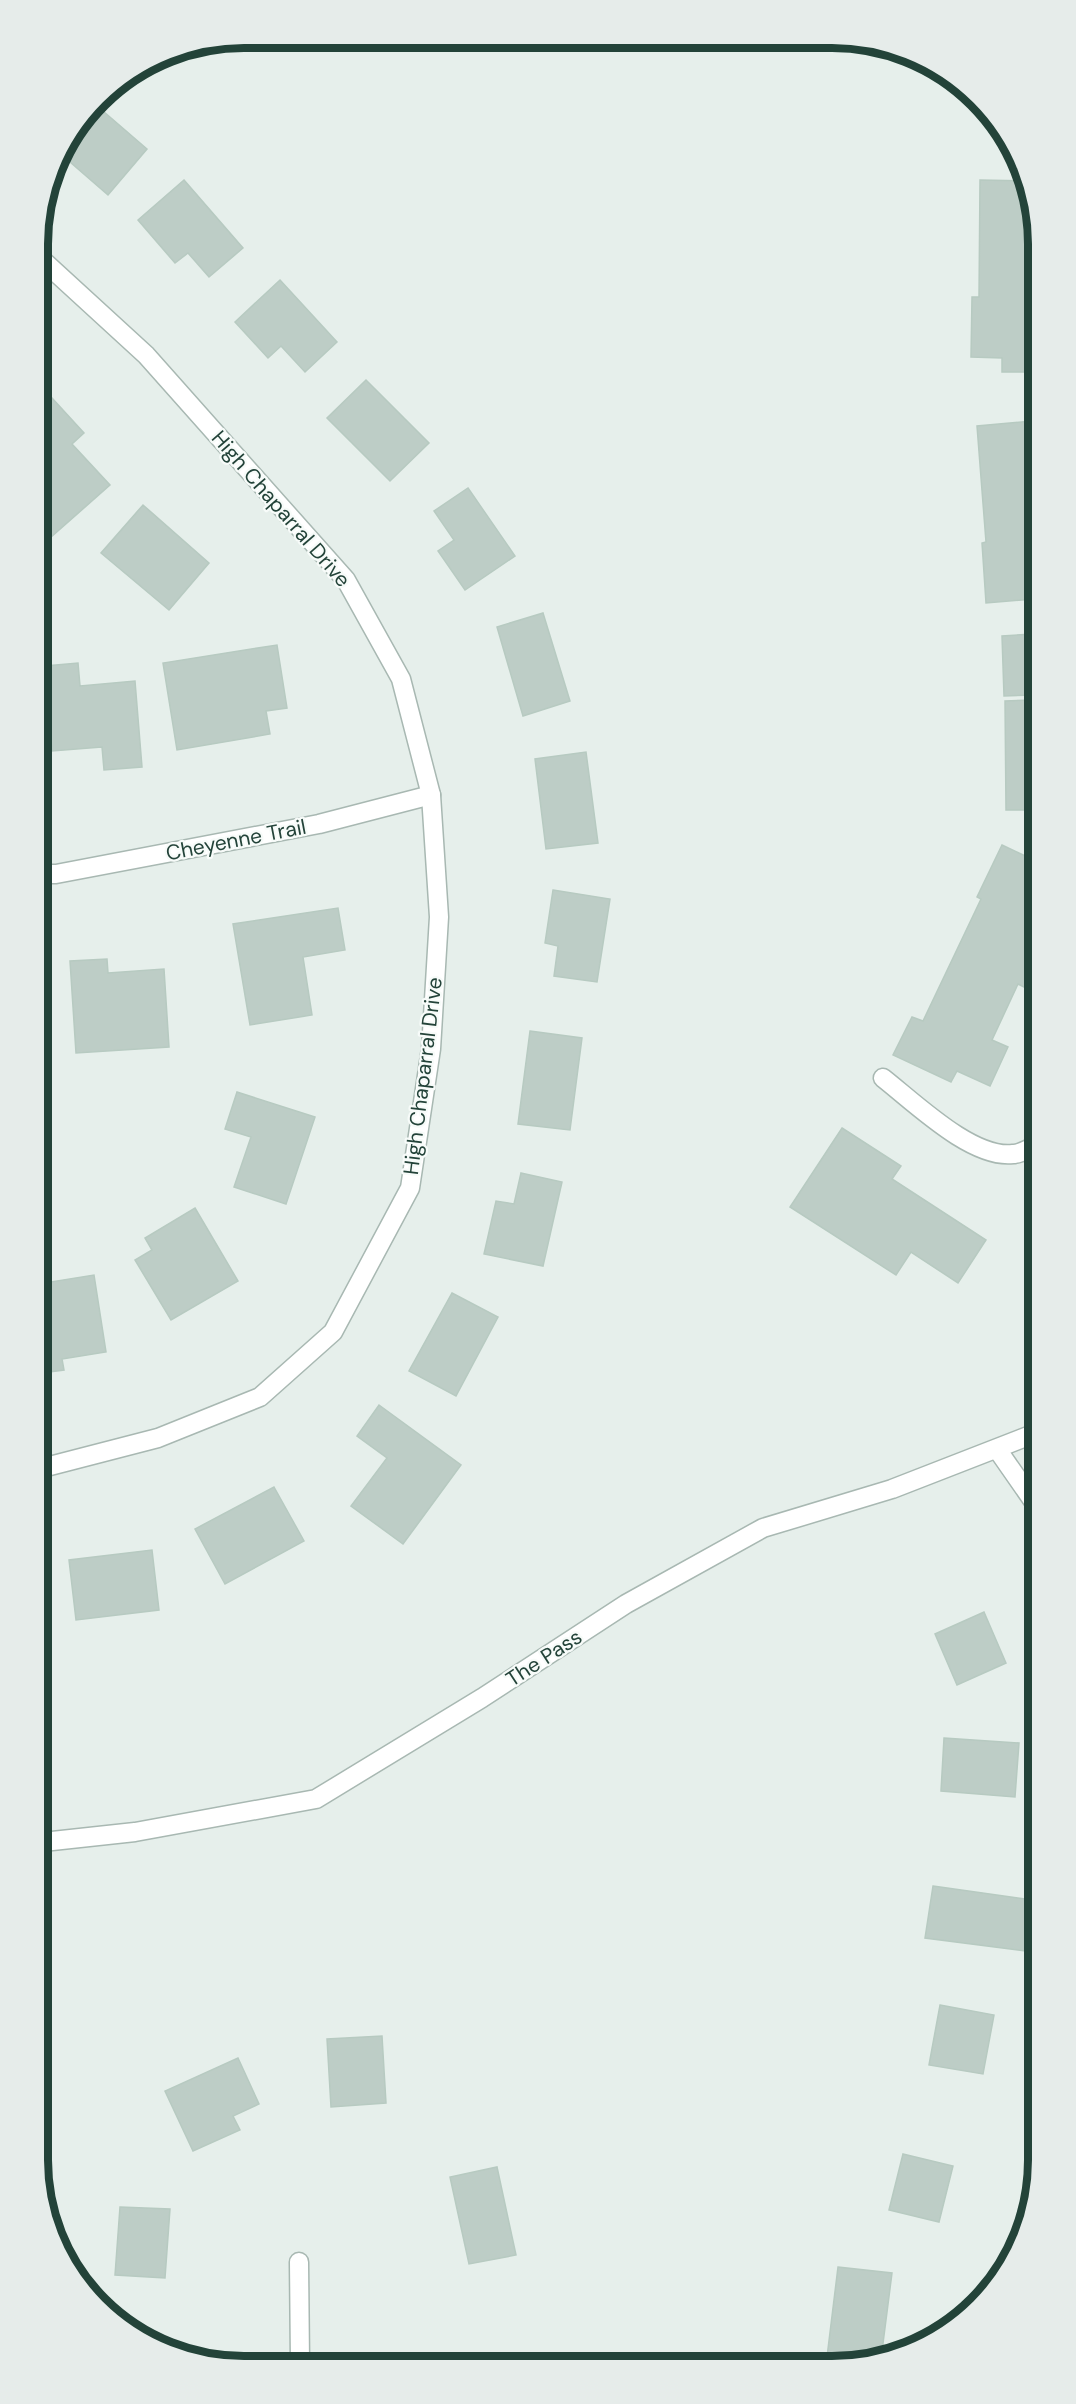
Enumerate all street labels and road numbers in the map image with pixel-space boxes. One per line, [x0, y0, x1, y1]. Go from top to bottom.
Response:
street label: High Chaparral Drive [205, 425, 357, 593]
street label: Cheyenne Trail [163, 813, 309, 867]
street label: High Chaparral Drive [397, 976, 449, 1176]
street label: The Pass [500, 1623, 588, 1693]

